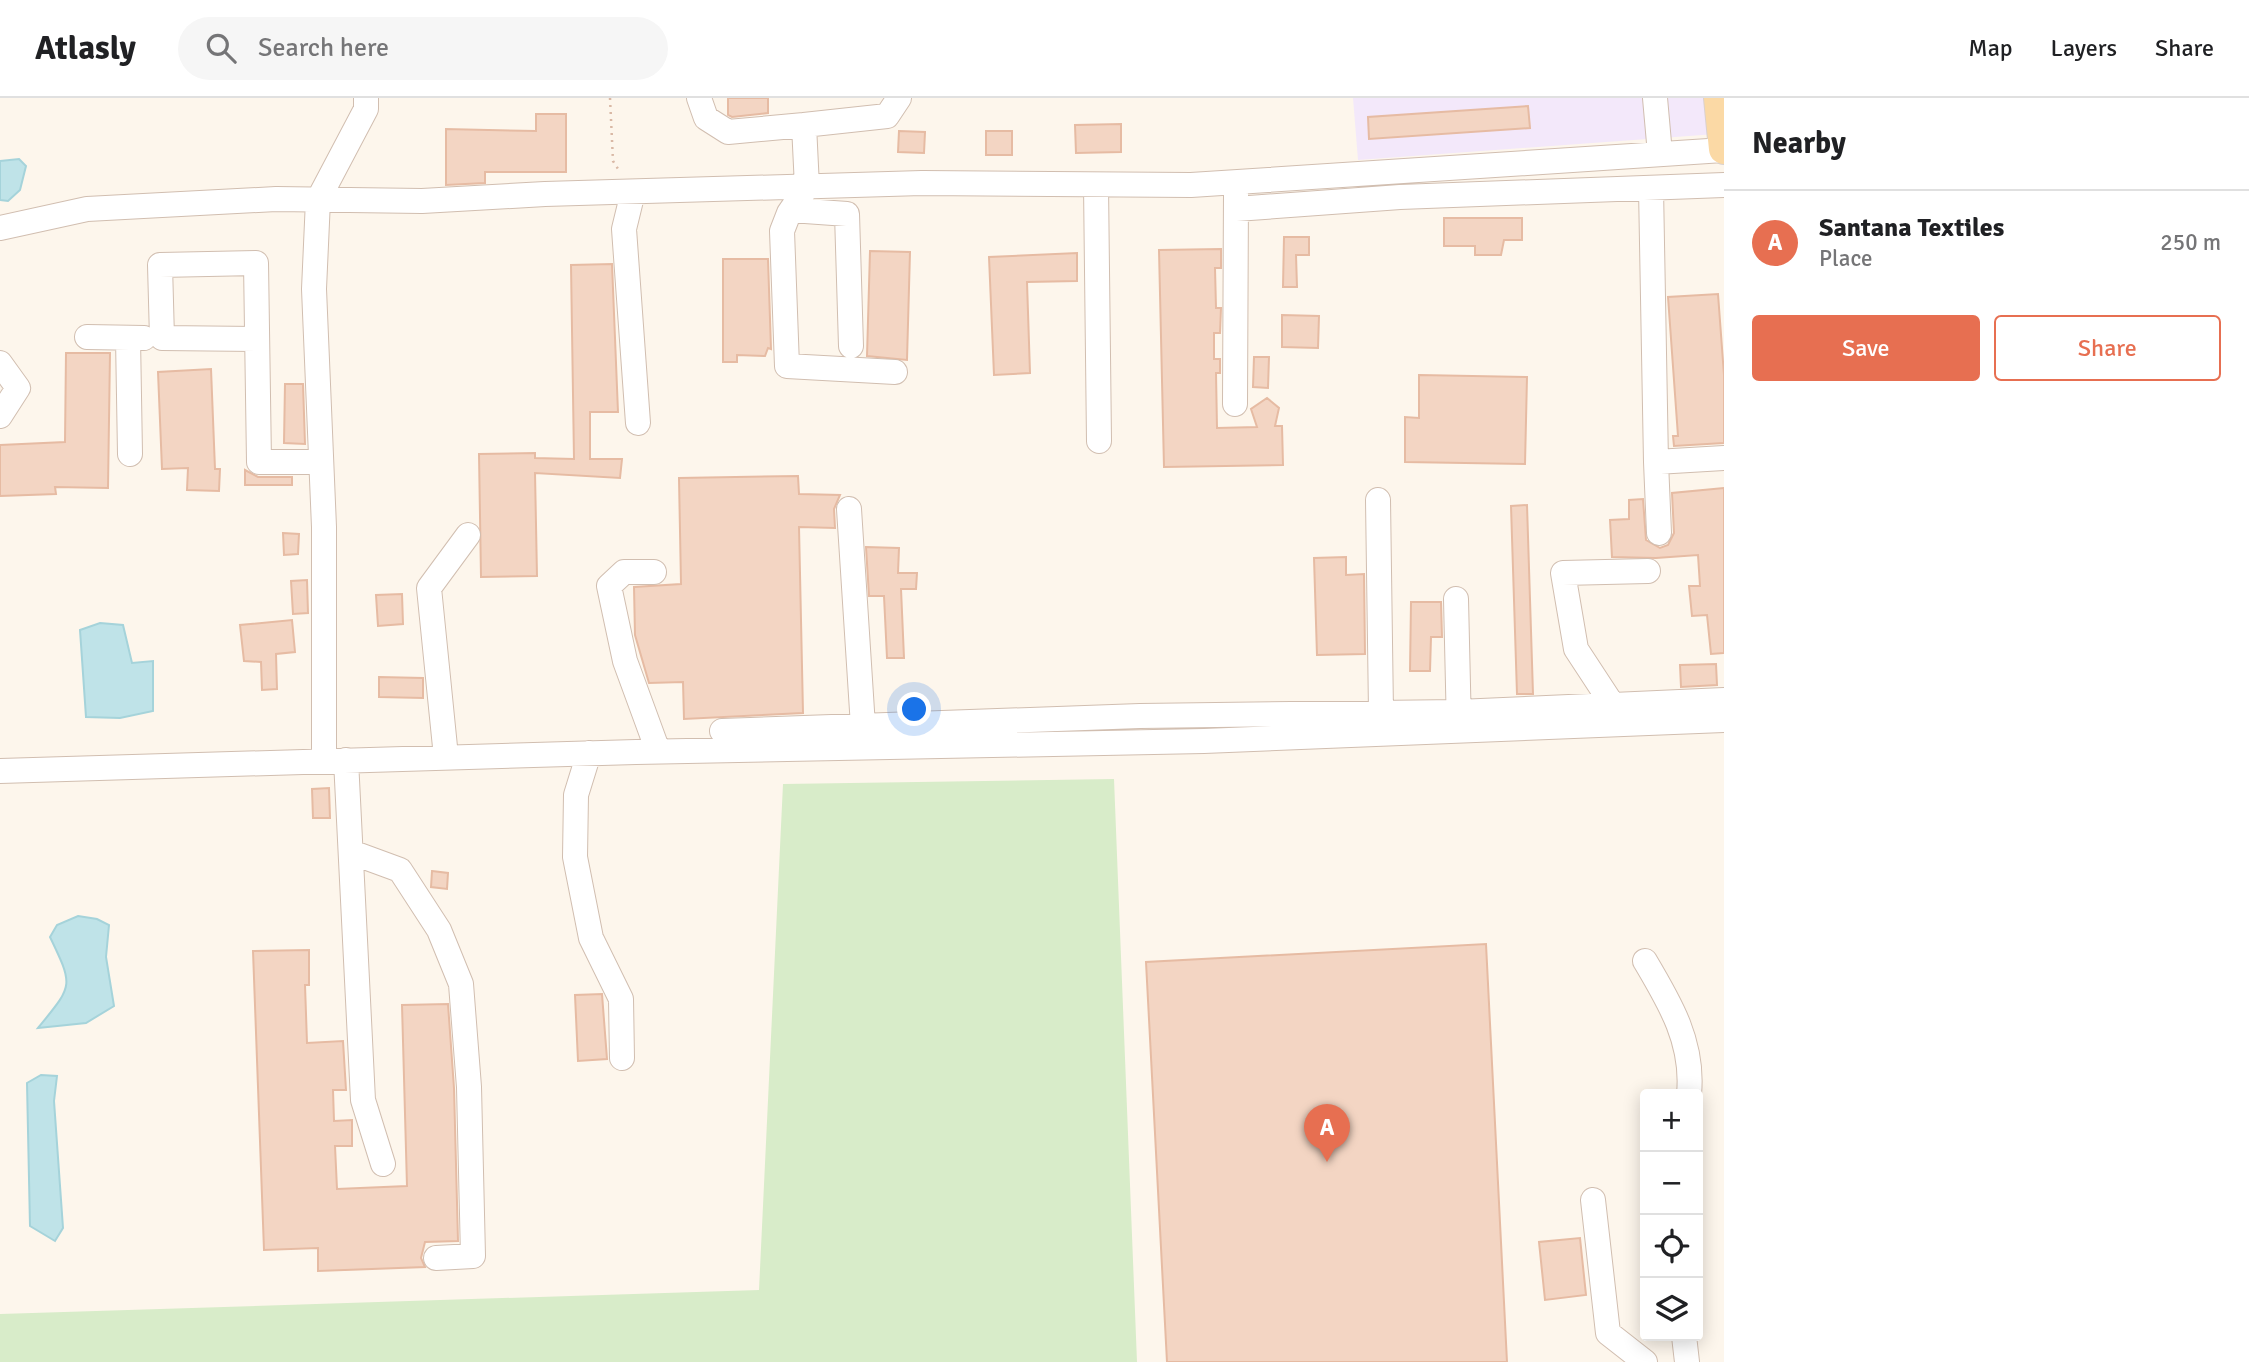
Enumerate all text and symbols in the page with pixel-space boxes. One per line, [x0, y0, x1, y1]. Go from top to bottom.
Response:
search box [178, 17, 668, 80]
text: Atlasly [35, 28, 136, 69]
icon: search [202, 29, 240, 67]
text: Search here [258, 32, 389, 64]
text: Map [1968, 33, 2013, 63]
text: Layers [2051, 33, 2117, 63]
text: Share [2155, 33, 2214, 63]
text: Nearby [1752, 125, 1846, 162]
text: Santana Textiles [1819, 212, 2004, 244]
text: A [1768, 228, 1782, 257]
text: 250 m [2160, 228, 2221, 257]
text: Place [1819, 244, 1873, 273]
button: Save [1752, 315, 1980, 381]
button: Share [1994, 315, 2221, 381]
your location [897, 692, 931, 726]
map controls [1640, 1089, 1703, 1341]
button: + [1640, 1089, 1703, 1152]
pin: A [1304, 1104, 1350, 1162]
button: − [1640, 1152, 1703, 1215]
button: locate [1640, 1215, 1703, 1278]
button: layers [1640, 1278, 1703, 1341]

